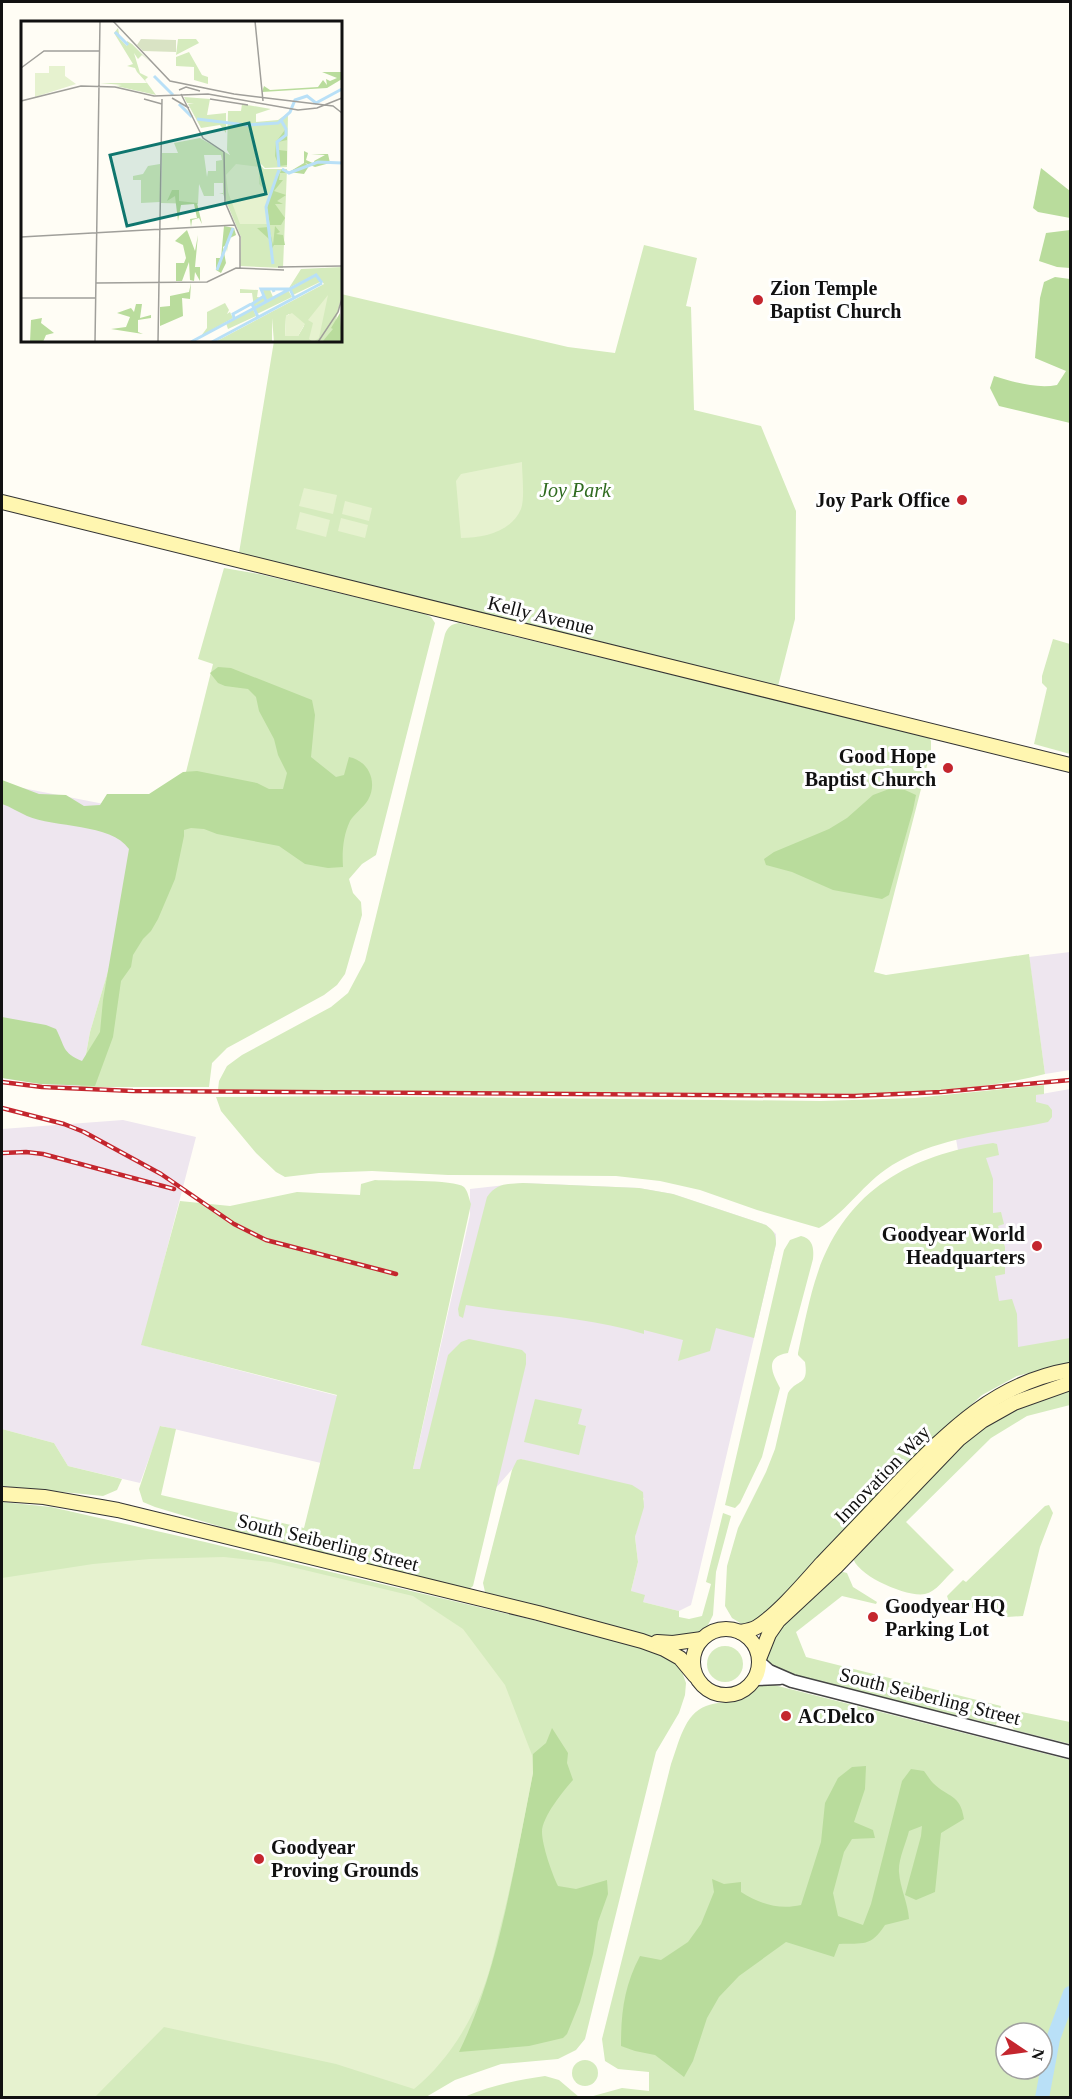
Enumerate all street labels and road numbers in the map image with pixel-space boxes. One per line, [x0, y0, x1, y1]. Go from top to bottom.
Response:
street label: Kelly Avenue [485, 591, 597, 640]
street label: Innovation Way [830, 1421, 935, 1528]
street label: South Seiberling Street [235, 1509, 421, 1576]
street label: South Seiberling Street [837, 1663, 1023, 1730]

